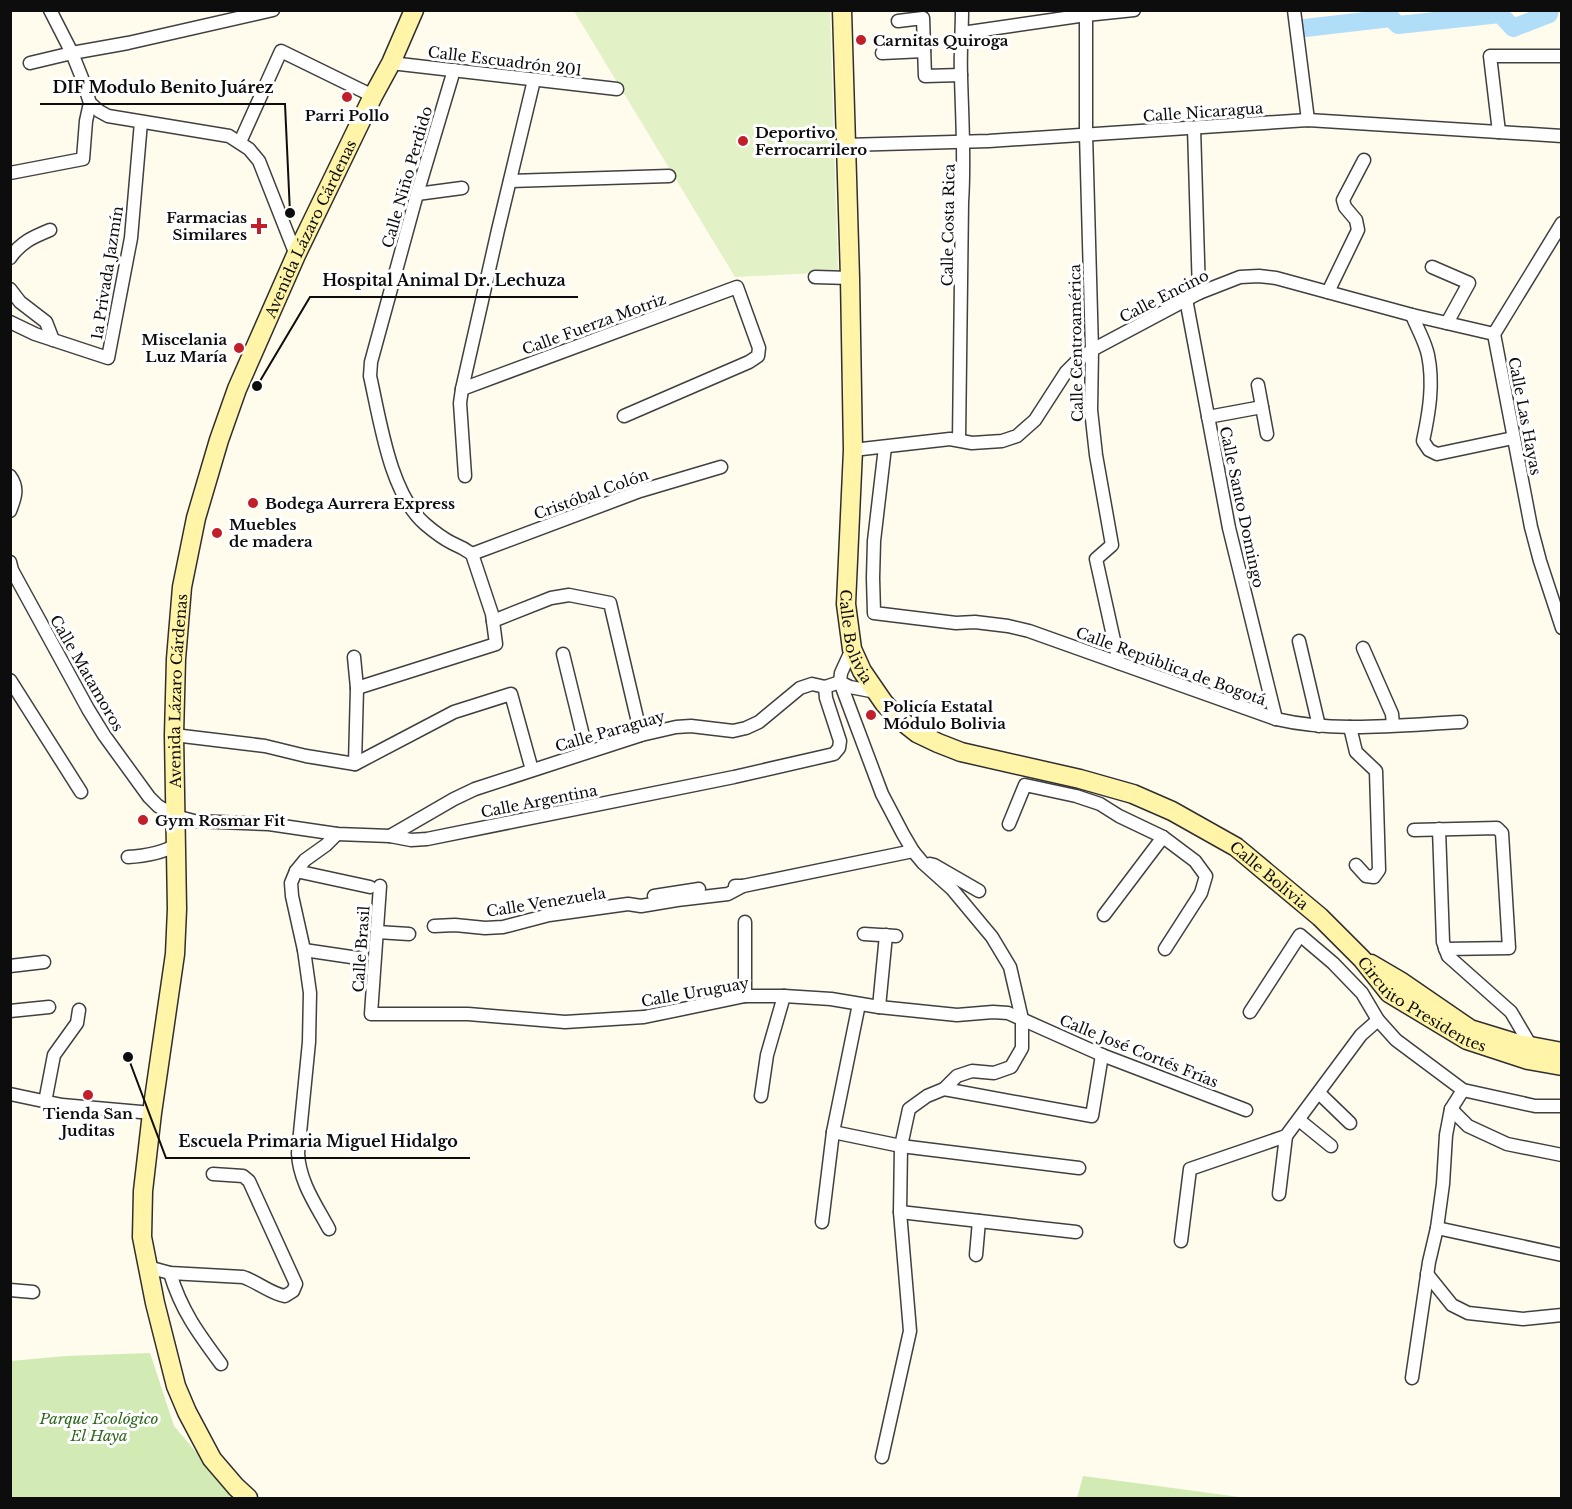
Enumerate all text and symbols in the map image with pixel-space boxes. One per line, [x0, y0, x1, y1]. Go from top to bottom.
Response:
place label: Carnitas Quiroga [873, 31, 1009, 50]
marker: Carnitas Quiroga [854, 33, 868, 47]
street label: Calle Escuadrón 201 [427, 42, 583, 80]
callout: DIF Modulo Benito Juárez [40, 70, 285, 104]
text: DIF Modulo Benito Juárez [52, 77, 274, 97]
marker: Parri Pollo [340, 90, 354, 104]
street label: Calle Nicaragua [1142, 98, 1265, 126]
street label: Calle Niño Perdido [378, 104, 436, 250]
place label: Parri Pollo [305, 106, 389, 125]
place label: Deportivo Ferrocarrilero [755, 123, 867, 159]
marker: Deportivo Ferrocarrilero [736, 134, 750, 148]
street label: Avenida Lázaro Cárdenas [260, 136, 360, 322]
street label: Calle Costa Rica [937, 163, 959, 287]
street label: 1a Privada Jazmín [87, 205, 127, 341]
place label: Farmacias Similares [166, 208, 247, 244]
marker: Farmacias Similares [252, 219, 266, 233]
callout: Hospital Animal Dr. Lechuza [310, 263, 578, 297]
street label: Calle Centroamérica [1065, 263, 1087, 422]
street label: Calle Encino [1116, 265, 1212, 327]
text: Hospital Animal Dr. Lechuza [322, 270, 566, 290]
street label: Calle Fuerza Motriz [519, 289, 669, 359]
place label: Miscelania Luz María [141, 330, 227, 366]
marker: Miscelania Luz María [232, 341, 246, 355]
street label: Calle Las Hayas [1504, 355, 1546, 477]
street label: Calle Santo Domingo [1216, 425, 1268, 590]
street label: Cristóbal Colón [531, 464, 651, 524]
place label: Bodega Aurrera Express [265, 494, 455, 513]
marker: Bodega Aurrera Express [246, 496, 260, 510]
place label: Muebles de madera [229, 515, 313, 551]
marker: Muebles de madera [210, 526, 224, 540]
street label: Calle Bolivia [836, 589, 877, 687]
street label: Avenida Lázaro Cárdenas [164, 593, 191, 789]
street label: Calle Matamoros [46, 611, 128, 735]
street label: Calle República de Bogotá [1073, 623, 1269, 710]
place label: Policía Estatal Módulo Bolivia [883, 697, 1006, 733]
street label: Calle Paraguay [553, 706, 668, 756]
marker: Policía Estatal Módulo Bolivia [864, 708, 878, 722]
street label: Calle Argentina [479, 780, 600, 822]
place label: Gym Rosmar Fit [155, 811, 285, 830]
marker: Gym Rosmar Fit [136, 813, 150, 827]
street label: Calle Bolivia [1226, 837, 1313, 914]
street label: Calle Venezuela [485, 883, 608, 921]
street label: Calle Brasil [348, 905, 374, 993]
street label: Circuito Presidentes [1354, 952, 1489, 1055]
street label: Calle Uruguay [640, 973, 751, 1011]
street label: Calle José Cortés Frías [1057, 1010, 1221, 1092]
marker: Tienda San Juditas [81, 1088, 95, 1102]
place label: Tienda San Juditas [43, 1104, 133, 1140]
callout: Escuela Primaria Miguel Hidalgo [166, 1124, 470, 1158]
text: Escuela Primaria Miguel Hidalgo [178, 1131, 458, 1151]
park label: Parque Ecológico El Haya [39, 1409, 159, 1445]

